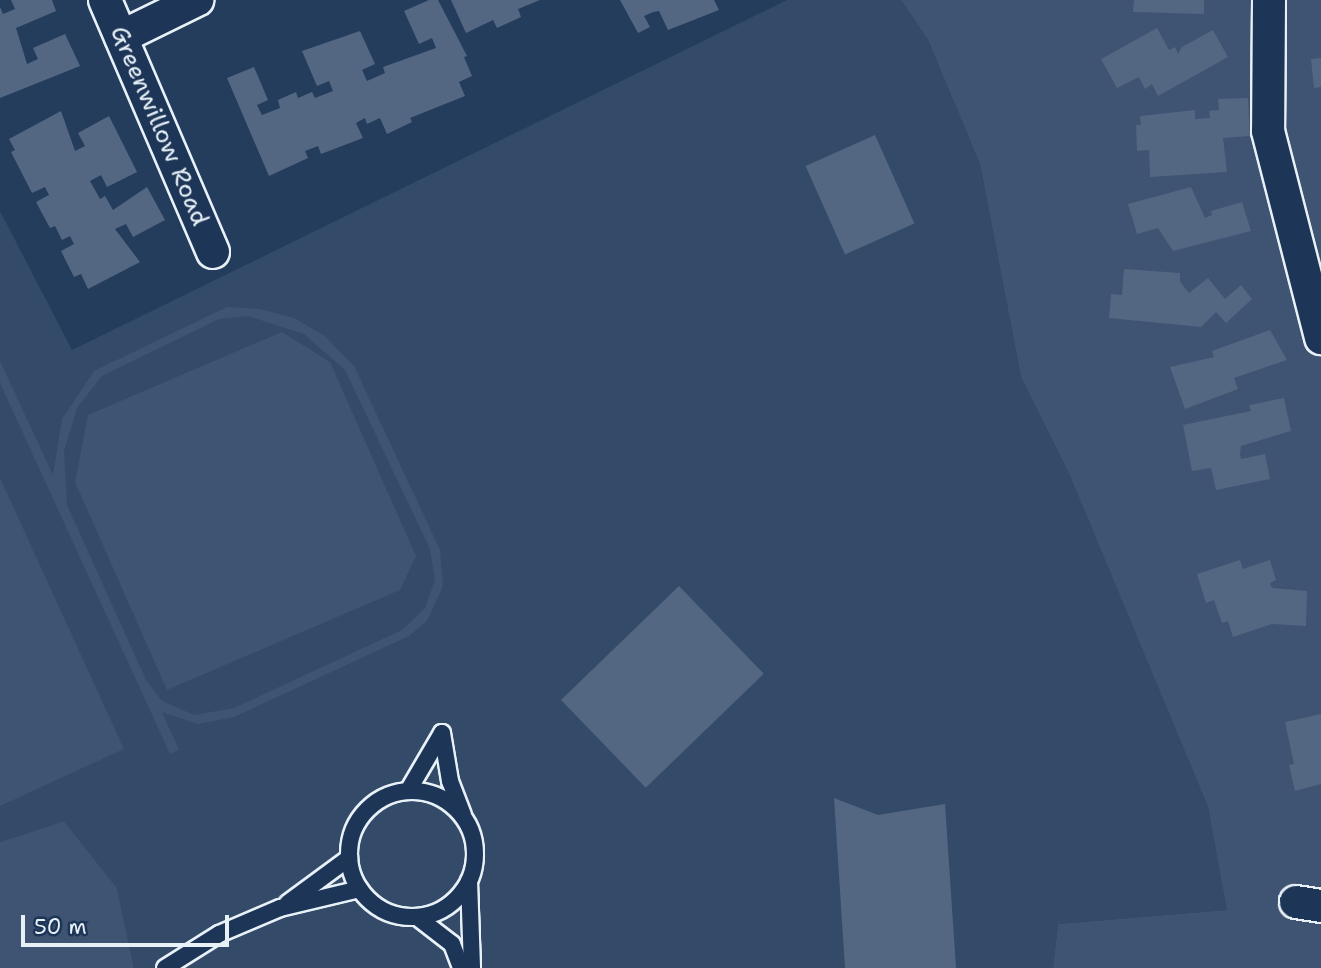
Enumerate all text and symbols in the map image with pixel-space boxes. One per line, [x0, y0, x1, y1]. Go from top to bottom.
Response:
street label: Greenwillow Road [104, 22, 214, 230]
scale bar [24, 902, 233, 946]
text: 50 m [34, 913, 87, 941]

